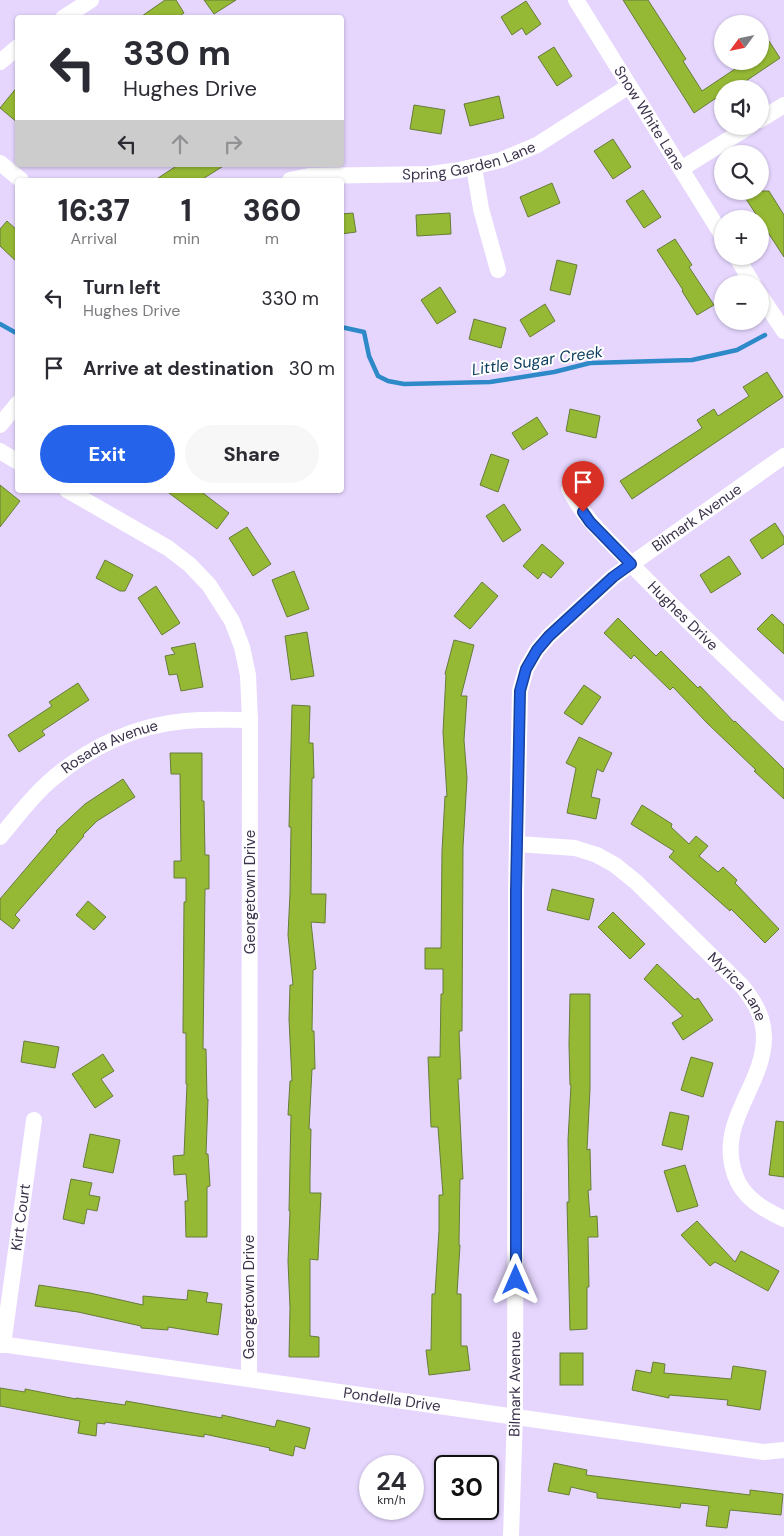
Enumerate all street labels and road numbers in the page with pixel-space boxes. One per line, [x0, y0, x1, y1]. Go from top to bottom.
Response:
street label: Snow White Lane [609, 62, 689, 174]
street label: Spring Garden Lane [402, 137, 539, 184]
street label: Bilmark Avenue [648, 479, 746, 556]
street label: Hughes Drive [643, 577, 723, 655]
street label: Rosada Avenue [57, 715, 160, 778]
street label: Georgetown Drive [240, 830, 260, 954]
street label: Myrica Lane [703, 948, 771, 1024]
street label: Kirt Court [6, 1182, 35, 1252]
street label: Georgetown Drive [239, 1235, 259, 1359]
street label: Bilmark Avenue [504, 1331, 525, 1437]
street label: Pondella Drive [342, 1383, 442, 1416]

